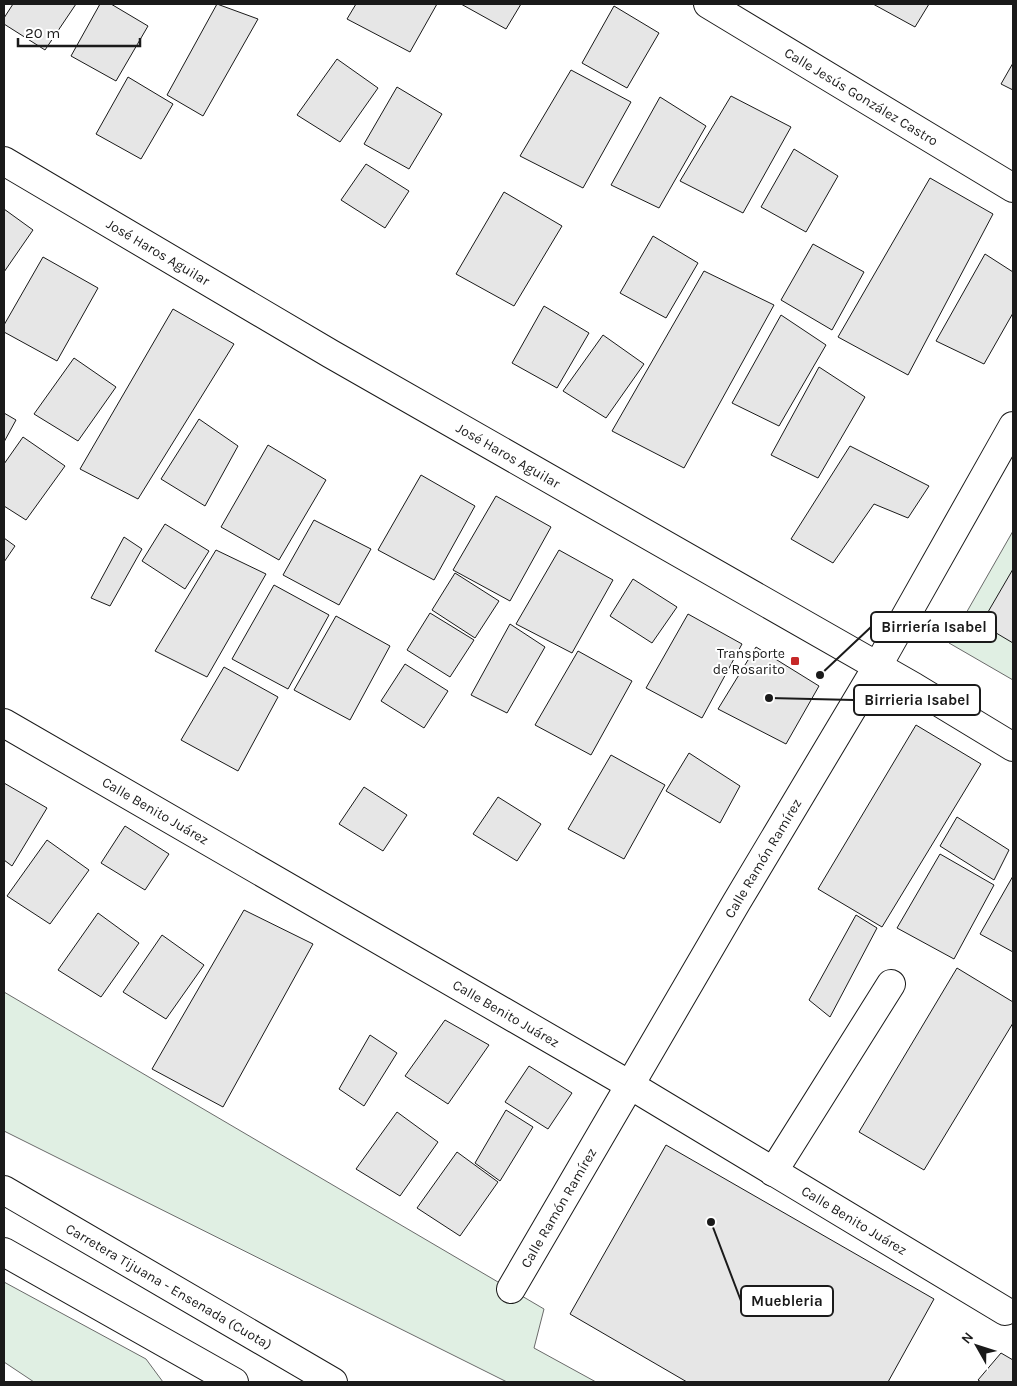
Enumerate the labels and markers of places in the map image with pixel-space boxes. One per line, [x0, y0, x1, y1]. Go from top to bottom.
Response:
callout: Birriería Isabel [871, 612, 996, 642]
place label: Transporte de Rosarito [713, 645, 785, 678]
marker: Transporte de Rosarito [789, 655, 801, 667]
callout: Birrieria Isabel [854, 685, 980, 715]
callout: Muebleria [741, 1286, 833, 1316]

